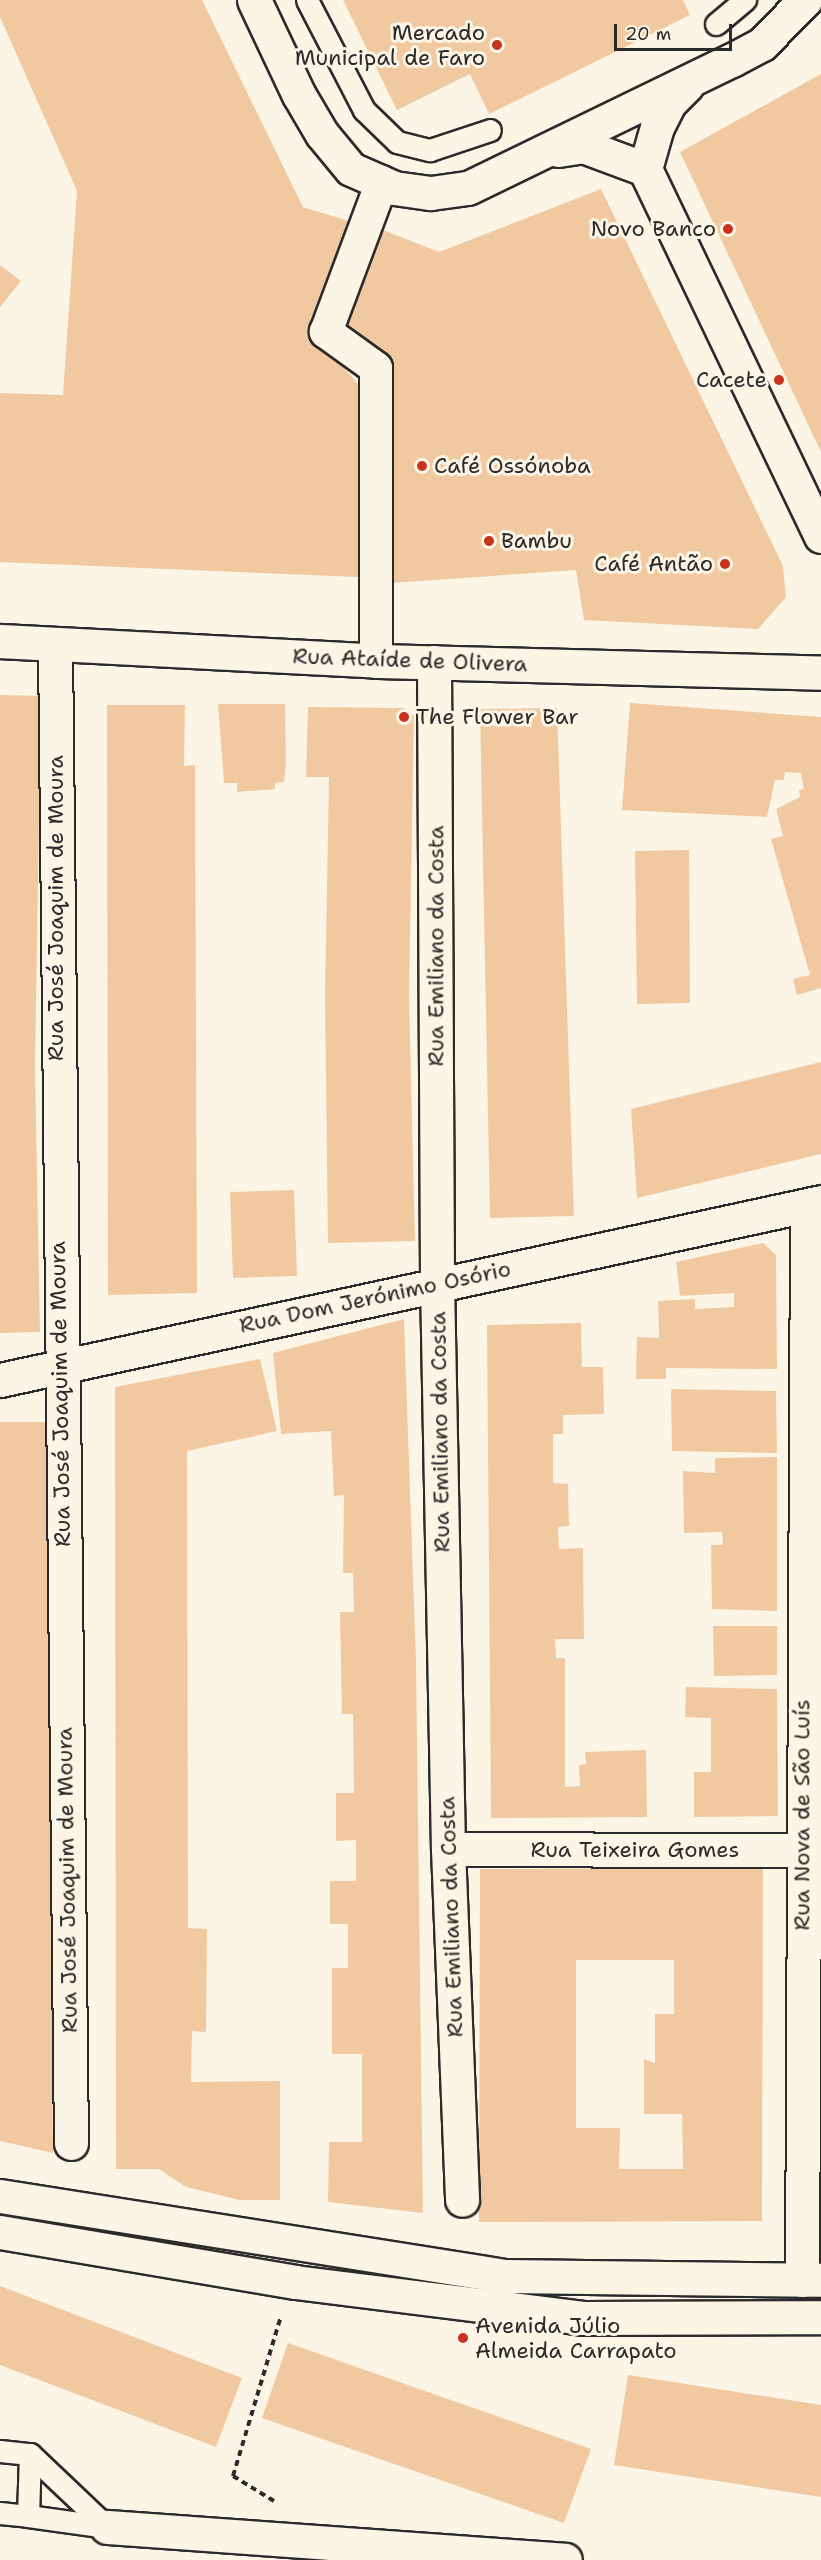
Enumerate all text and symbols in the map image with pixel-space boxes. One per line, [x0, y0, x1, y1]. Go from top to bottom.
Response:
scale bar [617, 12, 736, 50]
place label: Mercado Municipal de Faro [295, 19, 485, 70]
text: 20 m [625, 22, 671, 46]
marker: Mercado Municipal de Faro [490, 38, 504, 52]
place label: Novo Banco [590, 216, 716, 242]
marker: Novo Banco [721, 222, 735, 236]
place label: Cacete [696, 367, 767, 393]
marker: Cacete [772, 373, 786, 387]
place label: Café Ossónoba [434, 453, 591, 479]
marker: Café Ossónoba [415, 459, 429, 473]
place label: Bambu [501, 528, 572, 554]
marker: Bambu [482, 534, 496, 548]
place label: Café Antão [594, 551, 713, 577]
marker: Café Antão [718, 557, 732, 571]
street label: Rua Ataíde de Olivera [292, 643, 528, 677]
place label: The Flower Bar [416, 704, 579, 730]
marker: The Flower Bar [397, 710, 411, 724]
street label: Rua José Joaquim de Moura [43, 755, 69, 1061]
street label: Rua Emiliano da Costa [423, 825, 449, 1067]
street label: Rua José Joaquim de Moura [44, 1241, 76, 1547]
street label: Rua Dom Jerónimo Osório [237, 1255, 513, 1339]
street label: Rua Emiliano da Costa [425, 1311, 455, 1553]
street label: Rua Nova de São Luís [789, 1699, 815, 1931]
street label: Rua José Joaquim de Moura [51, 1727, 83, 2033]
street label: Rua Emiliano da Costa [434, 1796, 468, 2038]
street label: Rua Teixeira Gomes [531, 1837, 739, 1863]
place label: Avenida Júlio Almeida Carrapato [475, 2312, 677, 2364]
marker: Avenida Júlio Almeida Carrapato [456, 2331, 470, 2345]

